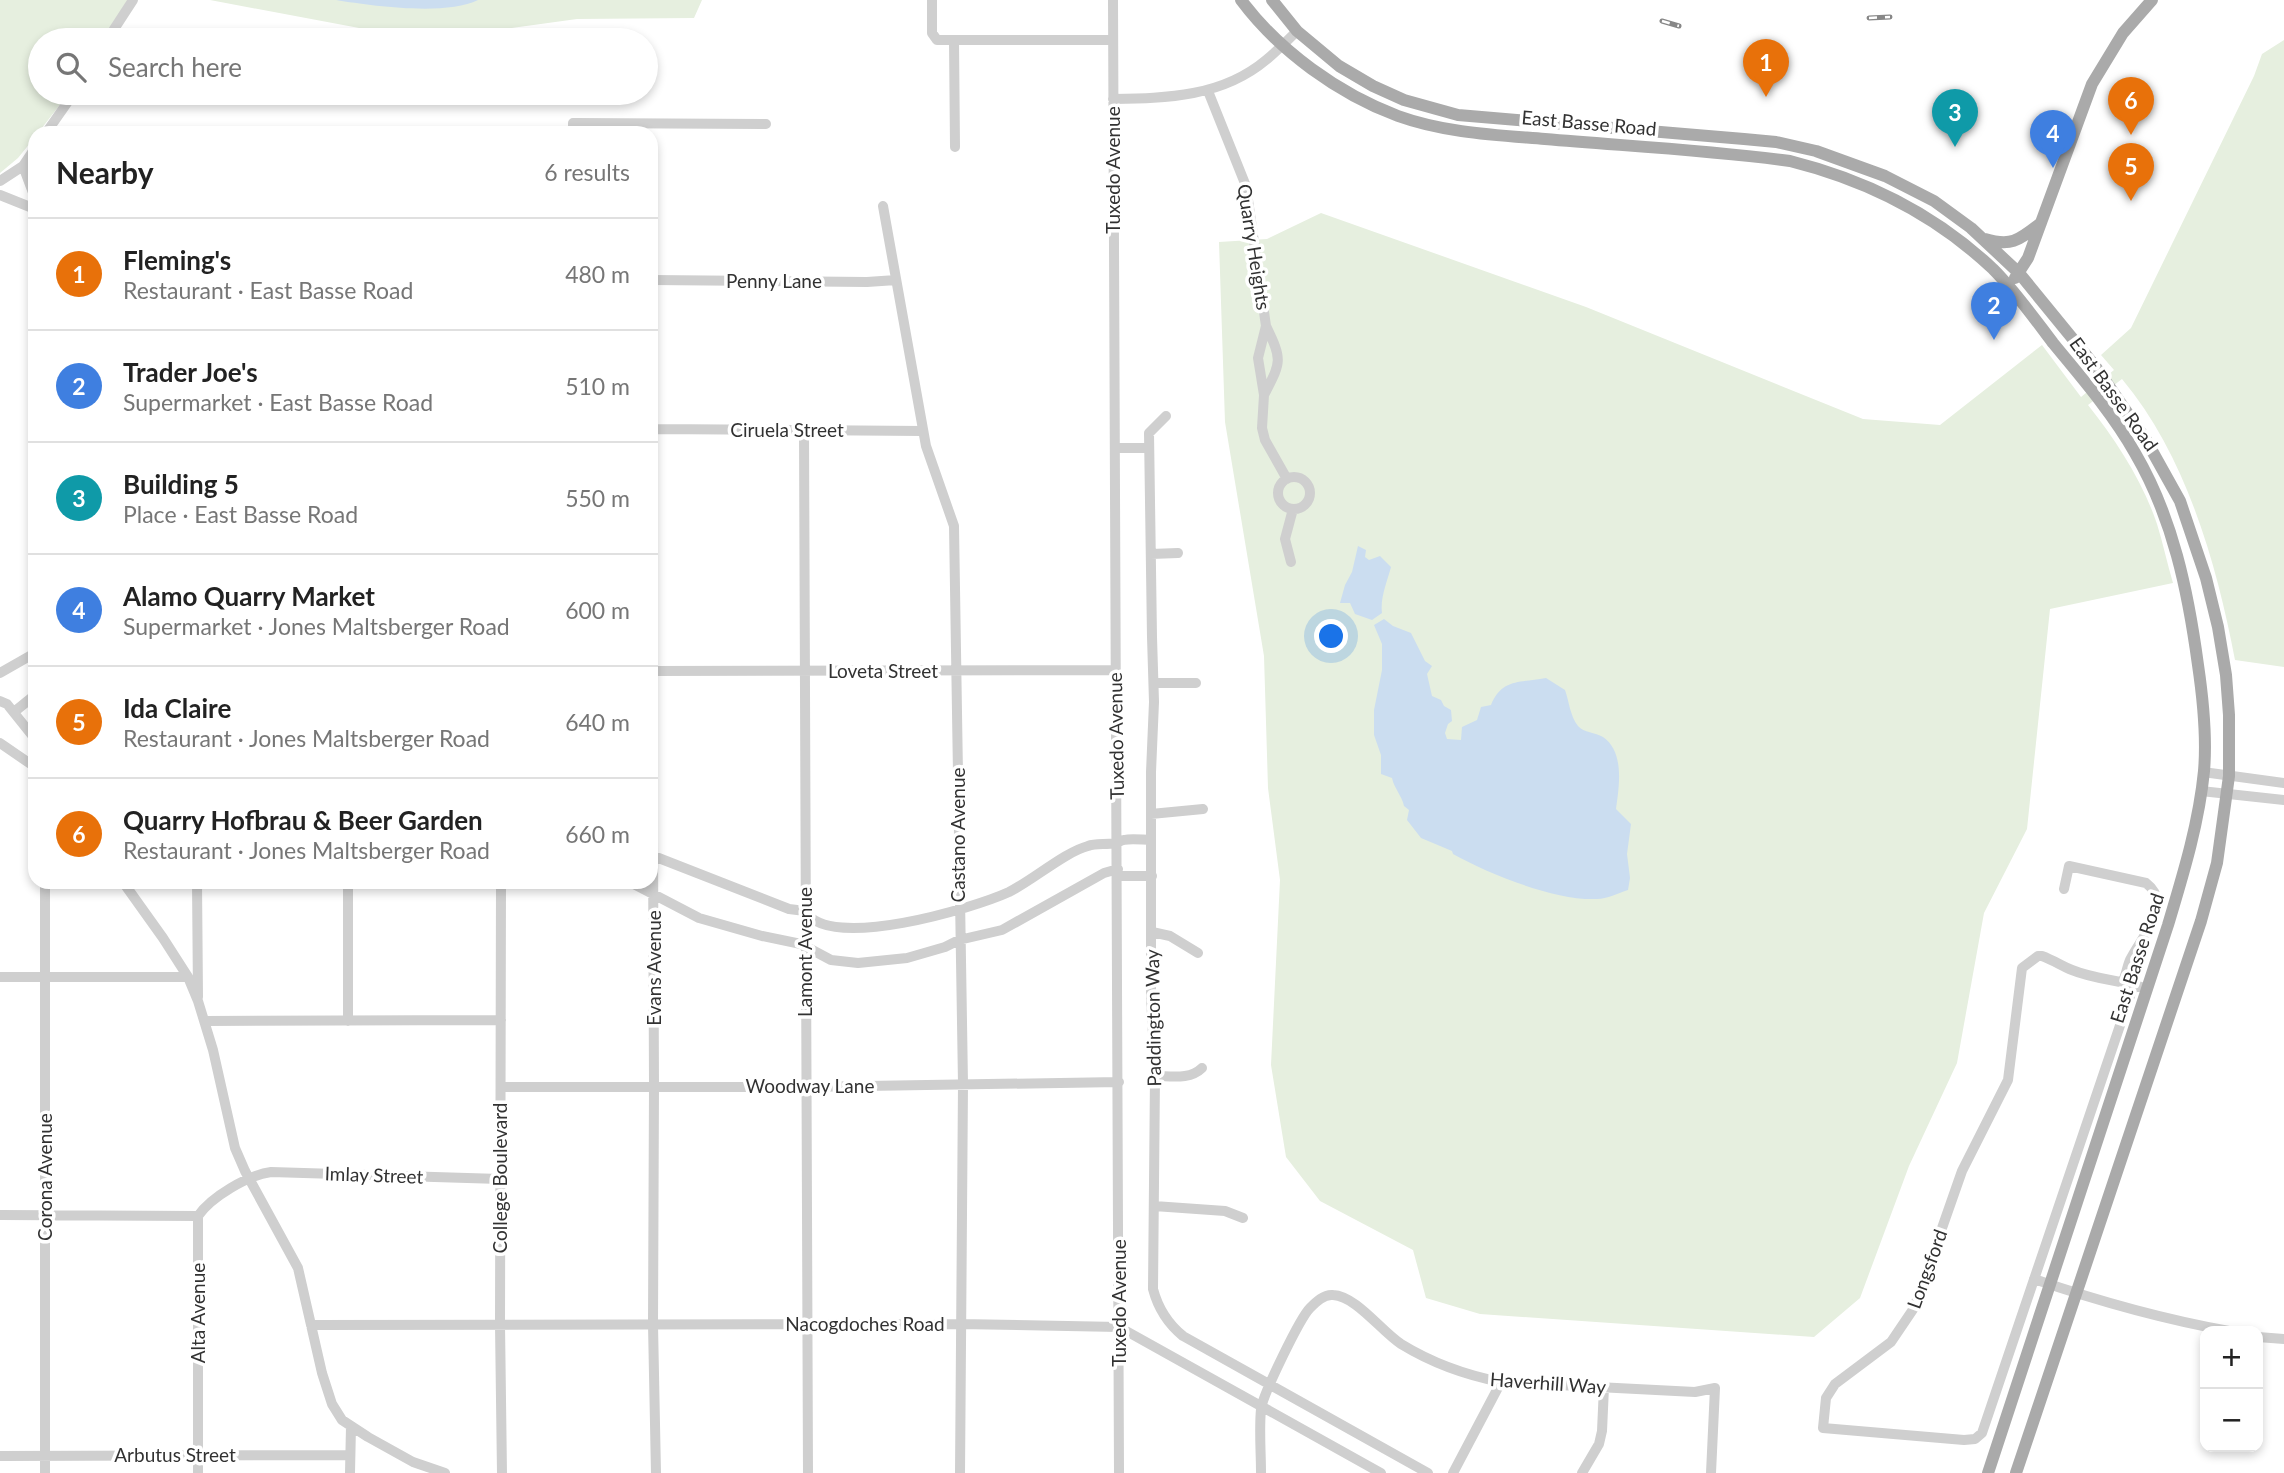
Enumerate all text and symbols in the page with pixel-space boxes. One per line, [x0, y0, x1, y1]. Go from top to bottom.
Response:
search box [28, 28, 658, 105]
pin: 1 [1743, 39, 1789, 97]
icon: search [52, 48, 90, 86]
text: Search here [108, 51, 242, 83]
pin: 6 [2108, 77, 2154, 135]
pin: 3 [1932, 89, 1978, 147]
street label: East Basse Road [1521, 105, 1657, 140]
street label: Tuxedo Avenue [1101, 106, 1124, 234]
pin: 4 [2030, 110, 2076, 168]
pin: 5 [2108, 143, 2154, 201]
text: Nearby [56, 154, 154, 190]
text: 6 results [544, 158, 630, 186]
street label: Quarry Heights [1233, 182, 1276, 312]
text: Fleming's [123, 244, 231, 276]
text: 1 [72, 260, 86, 288]
text: 480 m [565, 260, 630, 288]
street label: Penny Lane [726, 269, 822, 292]
text: Restaurant · East Basse Road [123, 276, 413, 304]
pin: 2 [1971, 282, 2017, 340]
street label: East Basse Road [2065, 332, 2163, 455]
text: Trader Joe's [123, 356, 258, 388]
text: 2 [72, 372, 86, 400]
text: 510 m [565, 372, 630, 400]
text: Supermarket · East Basse Road [123, 388, 433, 416]
street label: Ciruela Street [730, 418, 844, 441]
text: Building 5 [123, 468, 239, 500]
text: 3 [72, 484, 86, 512]
text: 550 m [565, 484, 630, 512]
text: Place · East Basse Road [123, 500, 358, 528]
text: Alamo Quarry Market [123, 580, 375, 612]
text: 4 [72, 596, 86, 624]
text: 600 m [565, 596, 630, 624]
text: Supermarket · Jones Maltsberger Road [123, 612, 510, 640]
your location [1314, 619, 1348, 653]
street label: Loveta Street [828, 659, 938, 682]
street label: Tuxedo Avenue [1103, 672, 1128, 800]
text: Ida Claire [123, 692, 231, 724]
text: 5 [72, 708, 86, 736]
text: 640 m [565, 708, 630, 736]
text: Restaurant · Jones Maltsberger Road [123, 724, 490, 752]
street label: Castano Avenue [946, 767, 969, 903]
text: Quarry Hofbrau & Beer Garden [123, 804, 483, 836]
text: 6 [72, 820, 86, 848]
text: 660 m [565, 820, 630, 848]
text: Restaurant · Jones Maltsberger Road [123, 836, 490, 864]
street label: Lamont Avenue [793, 887, 816, 1017]
street label: East Basse Road [2105, 890, 2168, 1026]
street label: Evans Avenue [642, 910, 665, 1026]
street label: Paddington Way [1140, 949, 1165, 1087]
street label: Woodway Lane [746, 1074, 874, 1097]
street label: College Boulevard [488, 1103, 511, 1253]
street label: Corona Avenue [33, 1113, 56, 1241]
street label: Imlay Street [324, 1161, 424, 1188]
street label: Longsford [1902, 1226, 1952, 1312]
street label: Tuxedo Avenue [1107, 1239, 1130, 1367]
street label: Alta Avenue [186, 1263, 209, 1363]
street label: Nacogdoches Road [785, 1312, 945, 1335]
map controls [2200, 1326, 2263, 1452]
button: + [2200, 1326, 2263, 1389]
street label: Haverhill Way [1489, 1367, 1607, 1398]
button: − [2200, 1389, 2263, 1452]
street label: Arbutus Street [114, 1443, 236, 1466]

